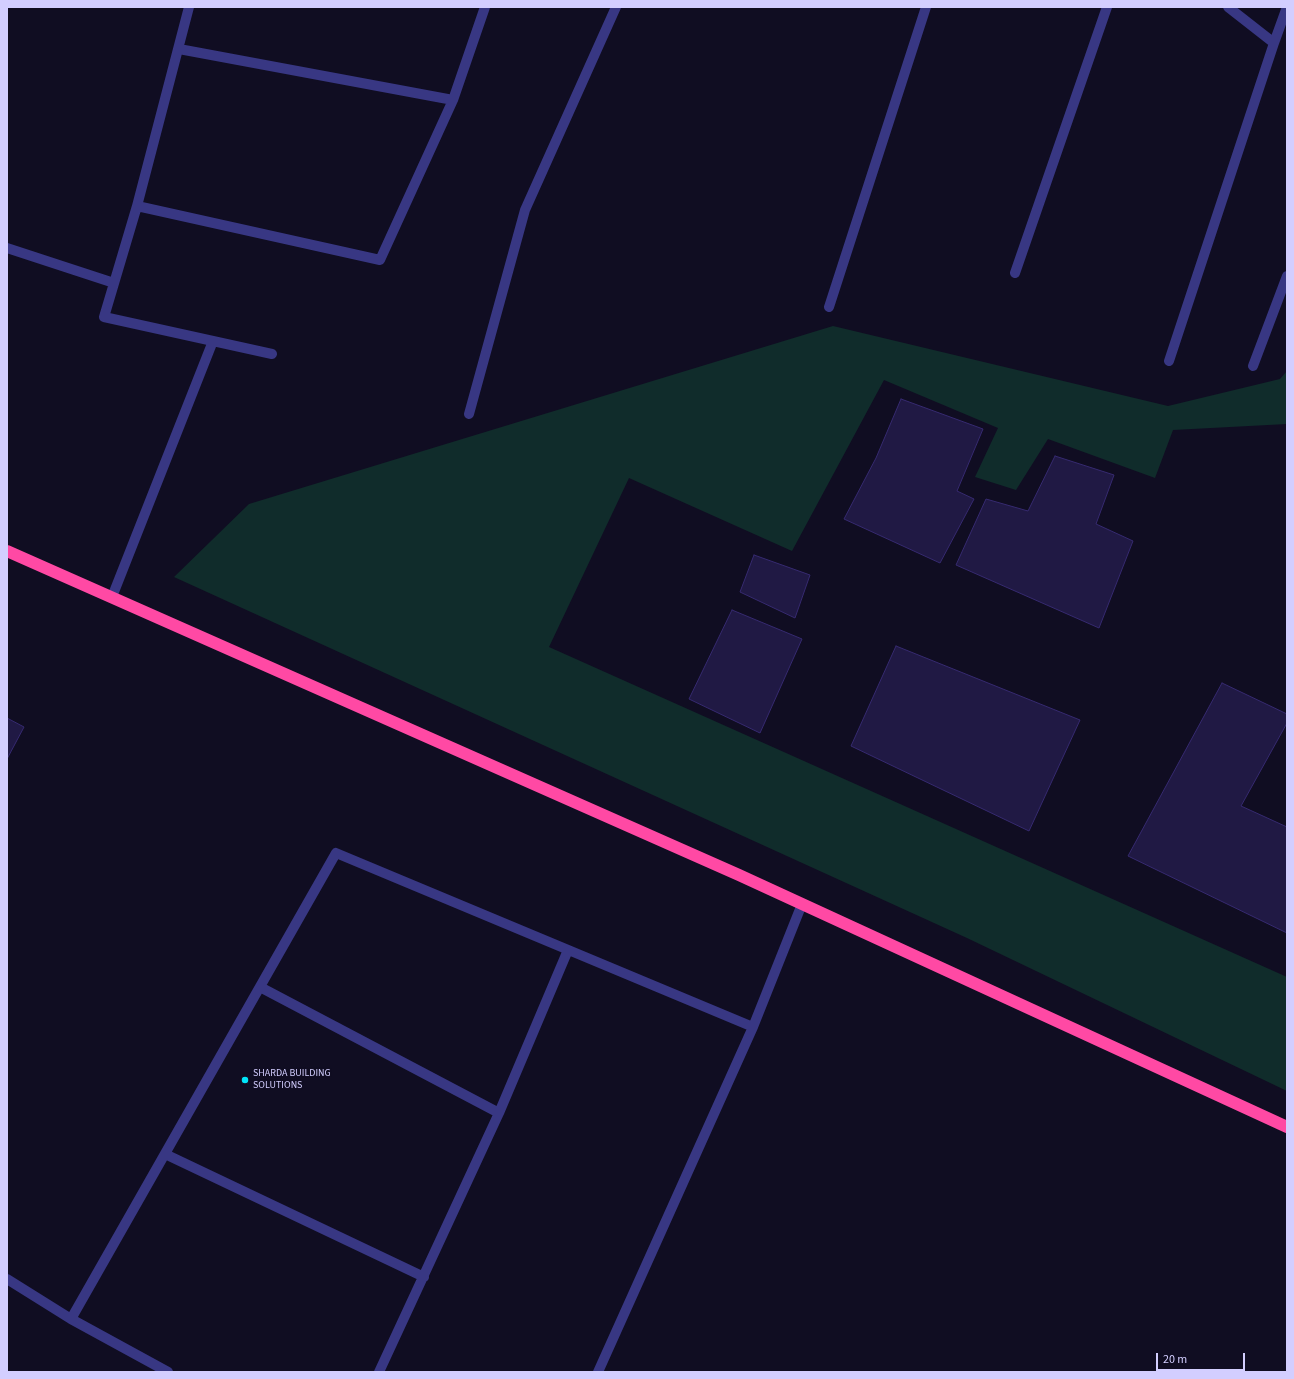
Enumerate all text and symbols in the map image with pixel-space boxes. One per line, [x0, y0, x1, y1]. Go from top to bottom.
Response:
place label: SHARDA BUILDING SOLUTIONS [253, 1068, 331, 1092]
marker: SHARDA BUILDING SOLUTIONS [240, 1075, 250, 1085]
scale bar [1158, 1345, 1247, 1371]
text: 20 m [1163, 1351, 1187, 1368]

